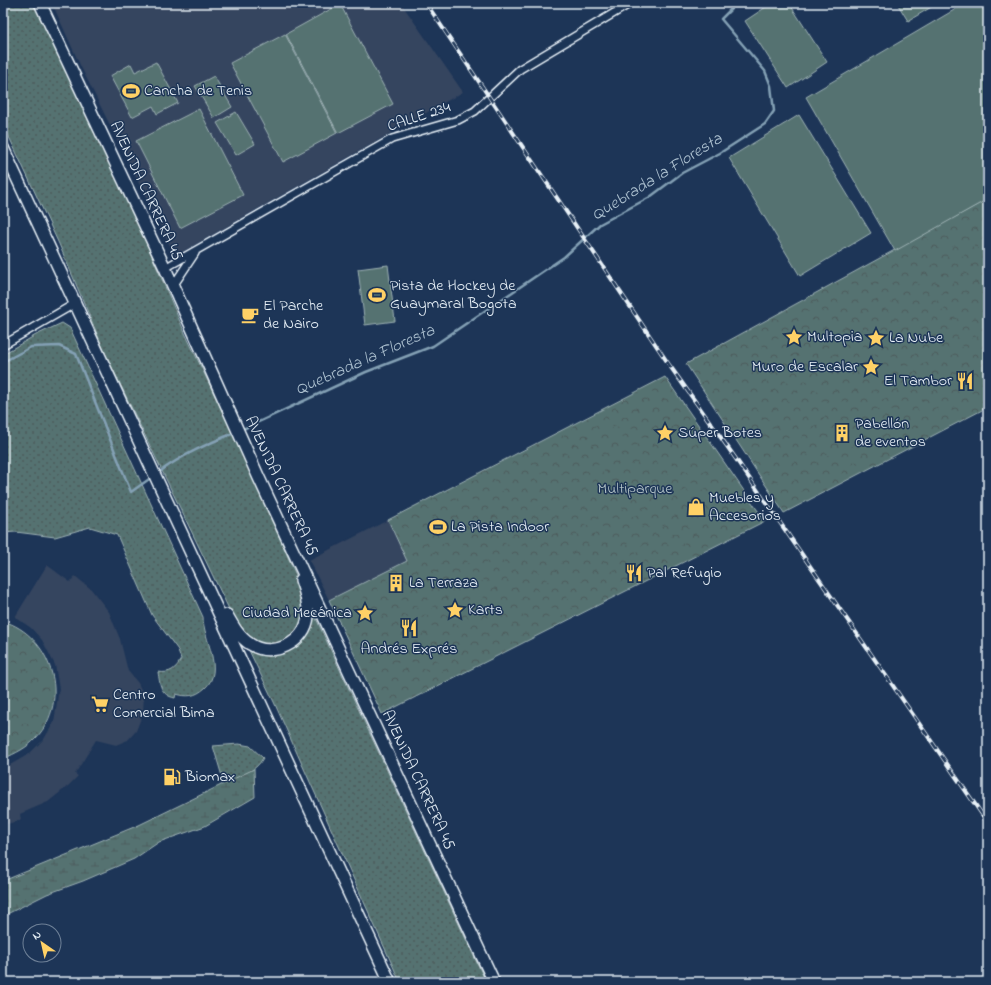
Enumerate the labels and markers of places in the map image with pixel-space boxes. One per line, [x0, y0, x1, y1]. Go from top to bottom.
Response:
place label: Cancha de Tenis [144, 79, 252, 103]
sports icon: Cancha de Tenis [121, 81, 141, 101]
place label: Pista de Hockey de Guaymaral Bogota [390, 274, 517, 316]
sports icon: Pista de Hockey de Guaymaral Bogota [367, 285, 387, 305]
place label: El Parche de Nairo [263, 294, 324, 336]
cafe icon: El Parche de Nairo [240, 305, 260, 325]
place label: Multopia [807, 325, 862, 349]
place label: La Nube [889, 326, 944, 350]
place icon: Multopia [784, 327, 804, 347]
place icon: La Nube [866, 328, 886, 348]
place label: Muro de Escalar [752, 355, 858, 379]
place icon: Muro de Escalar [861, 357, 881, 377]
place label: El Tambor [884, 369, 952, 393]
restaurant icon: El Tambor [955, 371, 975, 391]
place label: Pabellón de eventos [855, 412, 926, 454]
place label: Súper Botes [678, 421, 762, 445]
place icon: Súper Botes [655, 423, 675, 443]
building icon: Pabellón de eventos [832, 423, 852, 443]
place label: Muebles y Accesorios [709, 486, 781, 528]
shop icon: Muebles y Accesorios [686, 497, 706, 517]
place label: La Pista Indoor [451, 515, 549, 539]
sports icon: La Pista Indoor [428, 517, 448, 537]
place label: Pal Refugio [647, 561, 722, 585]
restaurant icon: Pal Refugio [624, 563, 644, 583]
place label: La Terraza [409, 571, 478, 595]
building icon: La Terraza [386, 573, 406, 593]
place label: Karts [468, 598, 503, 622]
place icon: Karts [445, 600, 465, 620]
place label: Ciudad Mecánica [242, 601, 352, 625]
place icon: Ciudad Mecánica [355, 603, 375, 623]
restaurant icon: Andrés Exprés [399, 618, 419, 638]
place label: Andrés Exprés [361, 637, 457, 661]
place label: Centro Comercial Bima [113, 683, 215, 725]
supermarket icon: Centro Comercial Bima [90, 694, 110, 714]
place label: Biomax [184, 765, 235, 789]
fuel station icon: Biomax [162, 767, 182, 787]

